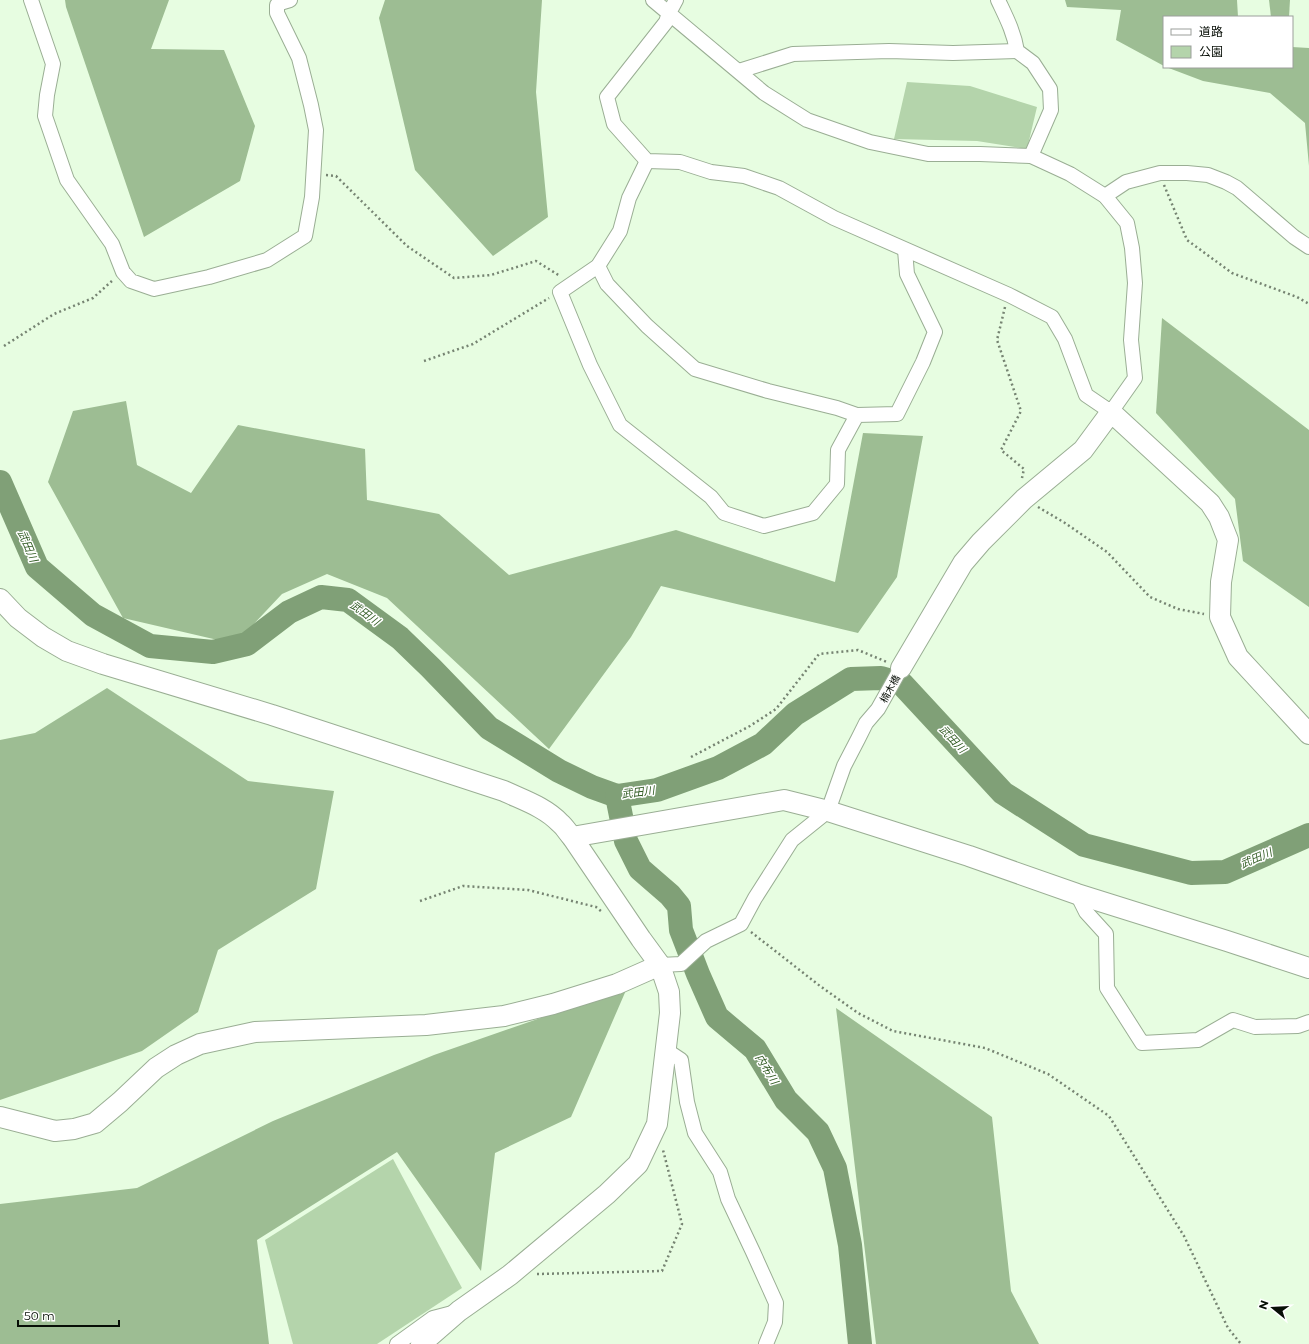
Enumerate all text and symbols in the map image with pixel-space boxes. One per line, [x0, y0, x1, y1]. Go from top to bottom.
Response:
legend [1163, 16, 1293, 68]
text: 道路 [1199, 24, 1223, 39]
text: 公園 [1199, 44, 1223, 59]
water label: 武田川 [15, 528, 41, 565]
water label: 武田川 [348, 598, 383, 629]
street label: 楠木橋 [877, 673, 903, 705]
water label: 武田川 [937, 722, 970, 757]
water label: 武田川 [621, 783, 656, 801]
water label: 武田川 [1238, 845, 1275, 871]
water label: 内布川 [753, 1051, 782, 1088]
north arrow [1253, 1288, 1293, 1328]
text: N [1255, 1299, 1272, 1311]
scale bar [18, 1302, 119, 1328]
text: 50 m [24, 1308, 55, 1323]

